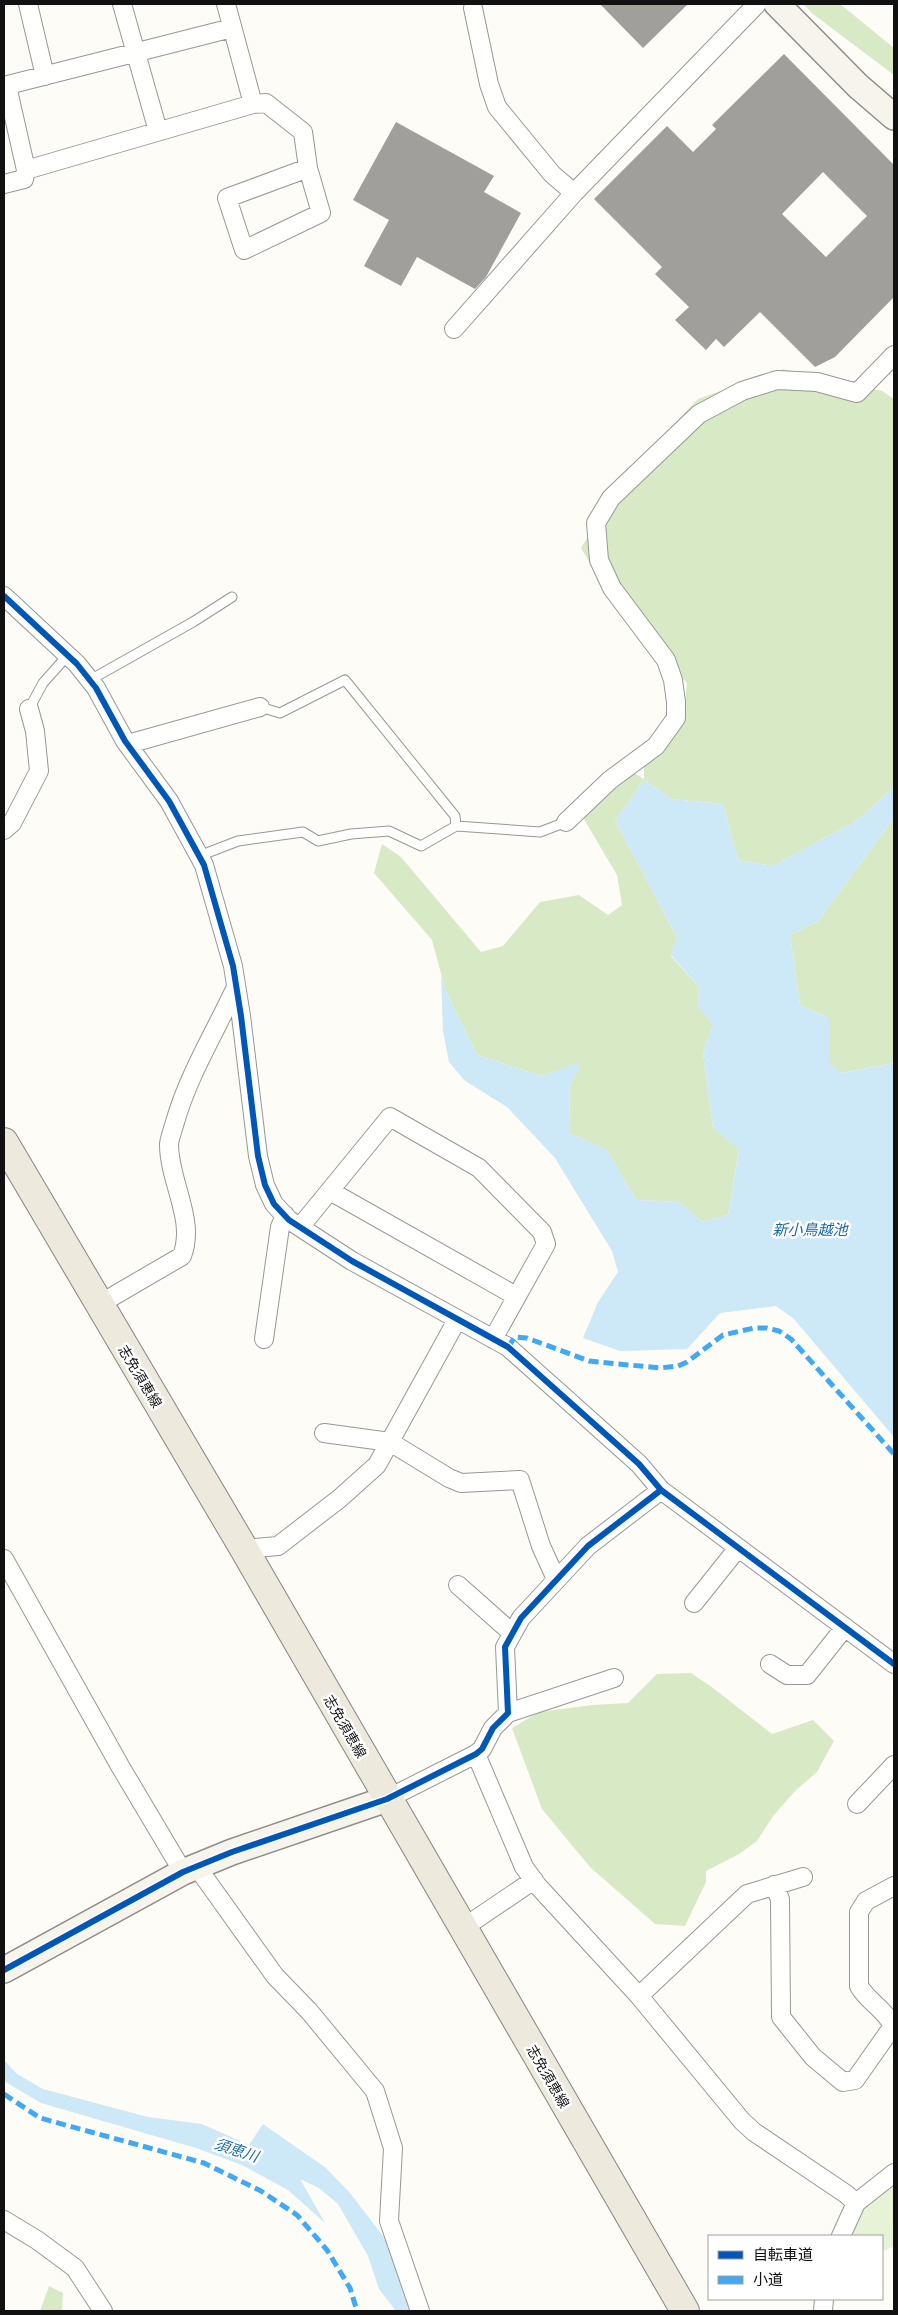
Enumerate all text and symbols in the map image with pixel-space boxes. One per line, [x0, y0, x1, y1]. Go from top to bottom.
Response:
water label: 新小鳥越池 [772, 1218, 849, 1239]
street label: 志免須恵線 [114, 1341, 168, 1411]
street label: 志免須恵線 [320, 1691, 372, 1761]
street label: 志免須恵線 [523, 2041, 575, 2111]
water label: 須恵川 [212, 2132, 264, 2167]
legend [708, 2235, 883, 2300]
text: 自転車道 [753, 2243, 813, 2264]
text: 小道 [753, 2268, 783, 2289]

